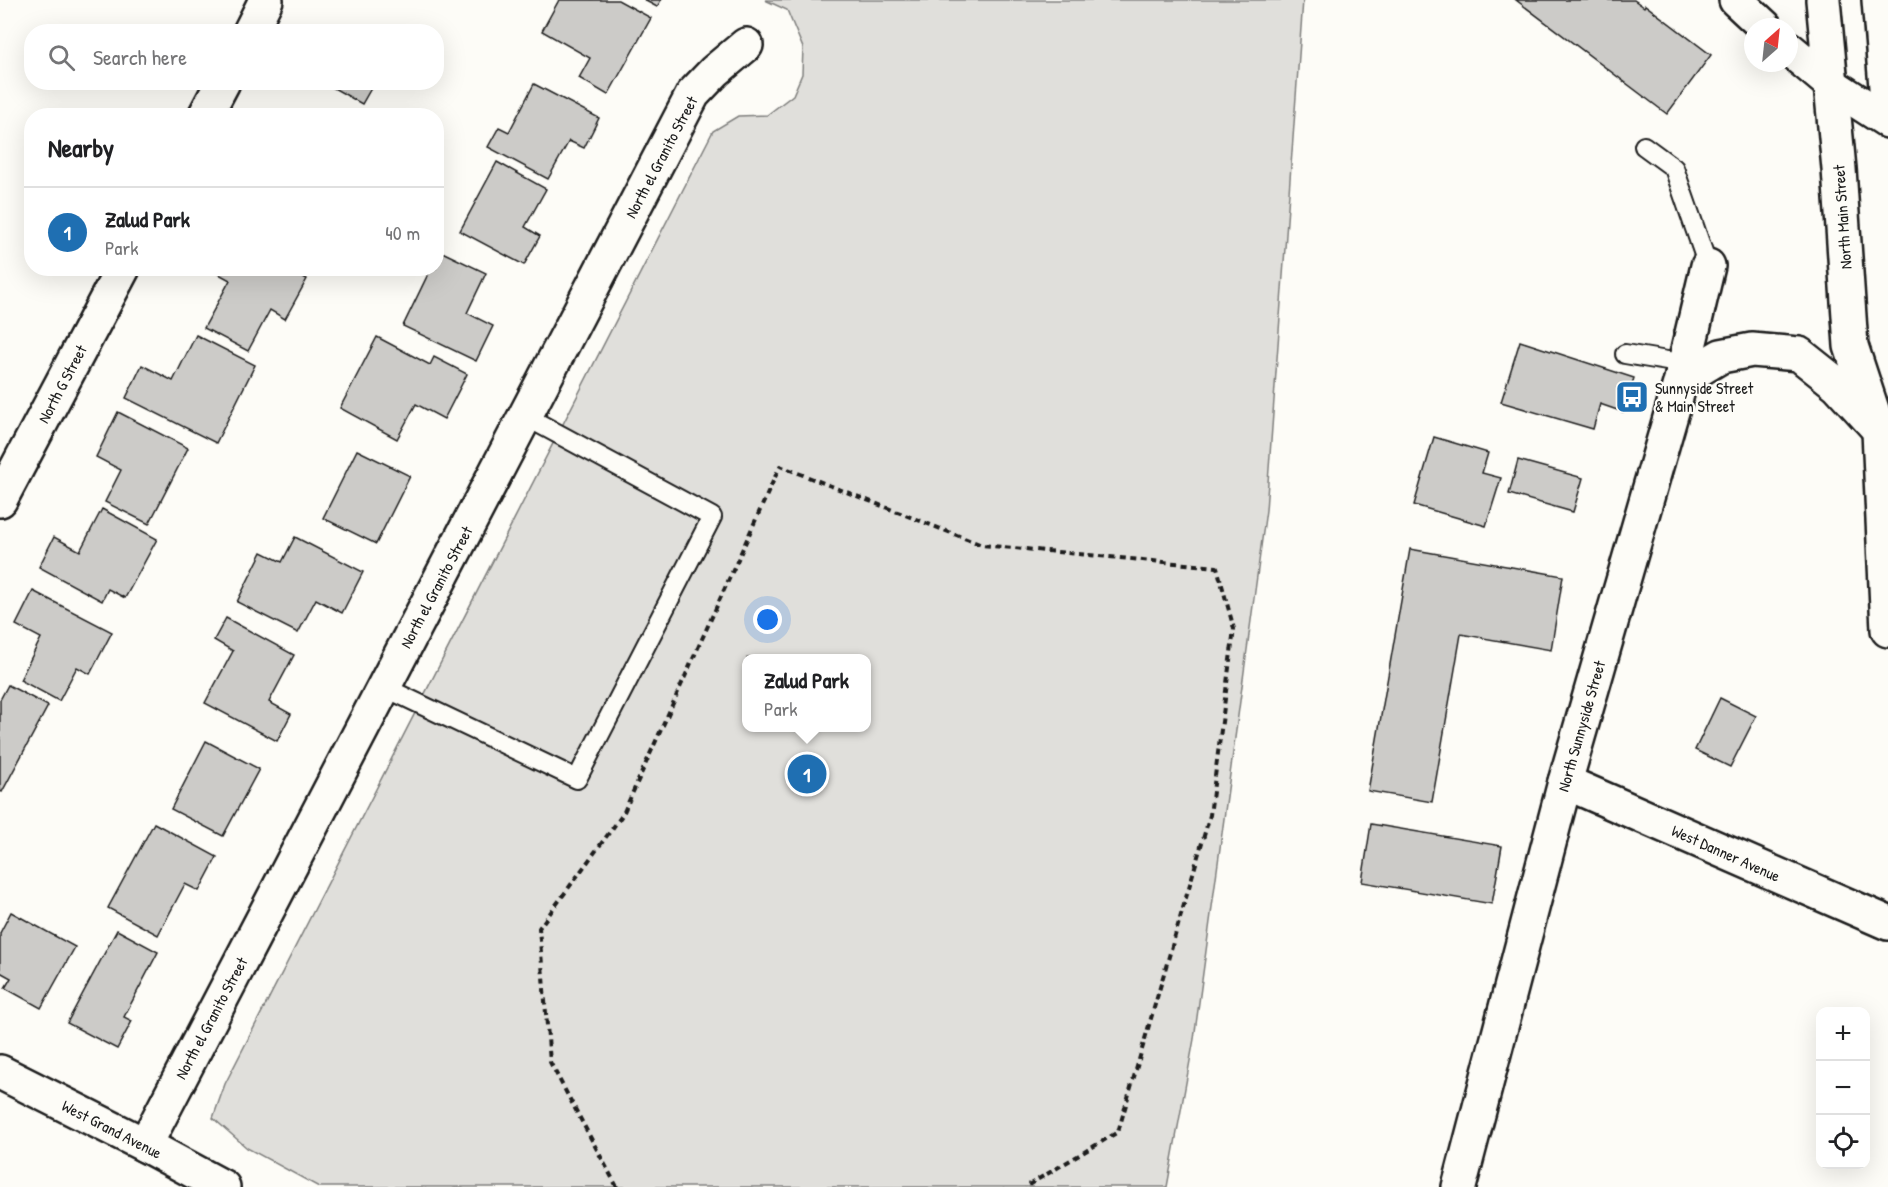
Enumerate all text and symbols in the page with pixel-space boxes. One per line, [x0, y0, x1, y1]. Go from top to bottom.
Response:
north arrow [1744, 18, 1798, 72]
search box [24, 24, 444, 90]
icon: search [45, 41, 78, 74]
text: Search here [93, 42, 187, 72]
street label: North el Granito Street [620, 92, 703, 222]
text: Nearby [48, 130, 114, 165]
street label: North Main Street [1827, 164, 1857, 270]
text: Zalud Park [105, 204, 190, 234]
text: 1 [64, 219, 71, 246]
text: 40 m [385, 219, 420, 246]
text: Park [105, 234, 138, 261]
street label: North G Street [32, 341, 92, 427]
place label: Sunnyside Street & Main Street [1655, 377, 1754, 417]
bus stop icon: Sunnyside Street & Main Street [1614, 379, 1650, 415]
street label: North el Granito Street [395, 522, 478, 652]
your location [753, 605, 782, 634]
popup [742, 654, 871, 732]
street label: North Sunnyside Street [1552, 657, 1610, 794]
text: Zalud Park [764, 665, 849, 695]
text: Park [764, 695, 798, 722]
pin: 1 [788, 752, 826, 796]
street label: West Danner Avenue [1668, 819, 1784, 887]
street label: North el Granito Street [170, 953, 253, 1083]
map controls [1816, 1007, 1870, 1169]
button: + [1816, 1007, 1870, 1061]
button: − [1816, 1061, 1870, 1115]
street label: West Grand Avenue [58, 1094, 166, 1164]
button: locate [1816, 1115, 1870, 1169]

